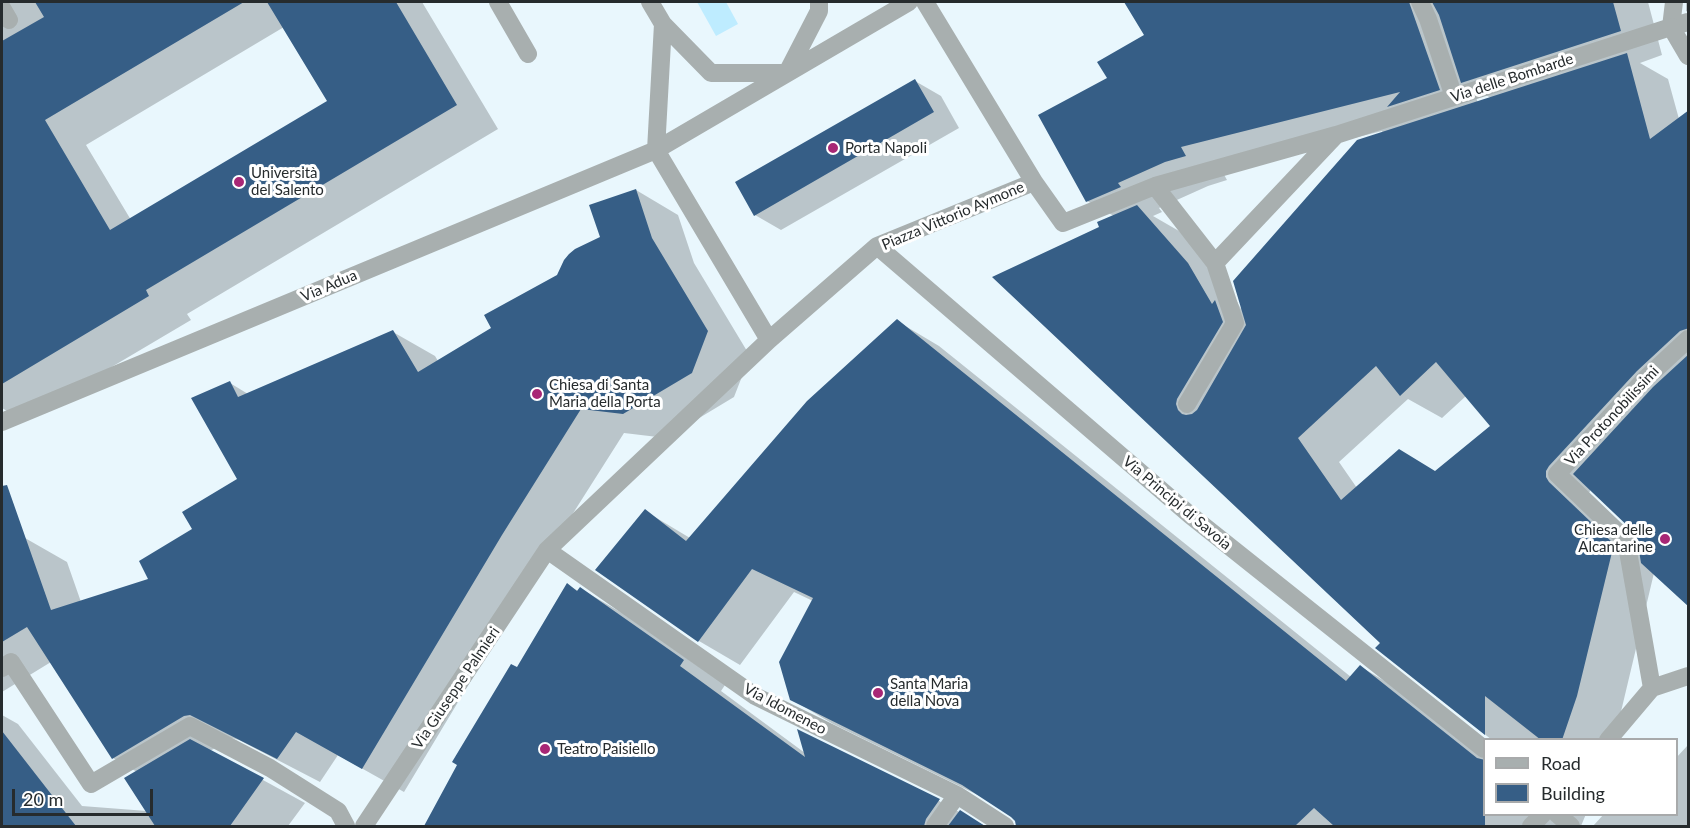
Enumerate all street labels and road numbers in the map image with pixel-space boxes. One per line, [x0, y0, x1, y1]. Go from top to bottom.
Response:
street label: Via delle Bombarde [1448, 50, 1576, 106]
street label: Piazza Vittorio Aymone [879, 178, 1027, 254]
street label: Via Adua [298, 266, 360, 306]
street label: Via Protonobilissimi [1561, 362, 1663, 470]
street label: Via Principi di Savoia [1119, 452, 1235, 554]
street label: Via Giuseppe Palmieri [408, 623, 504, 753]
street label: Via Idomeneo [741, 680, 829, 738]

